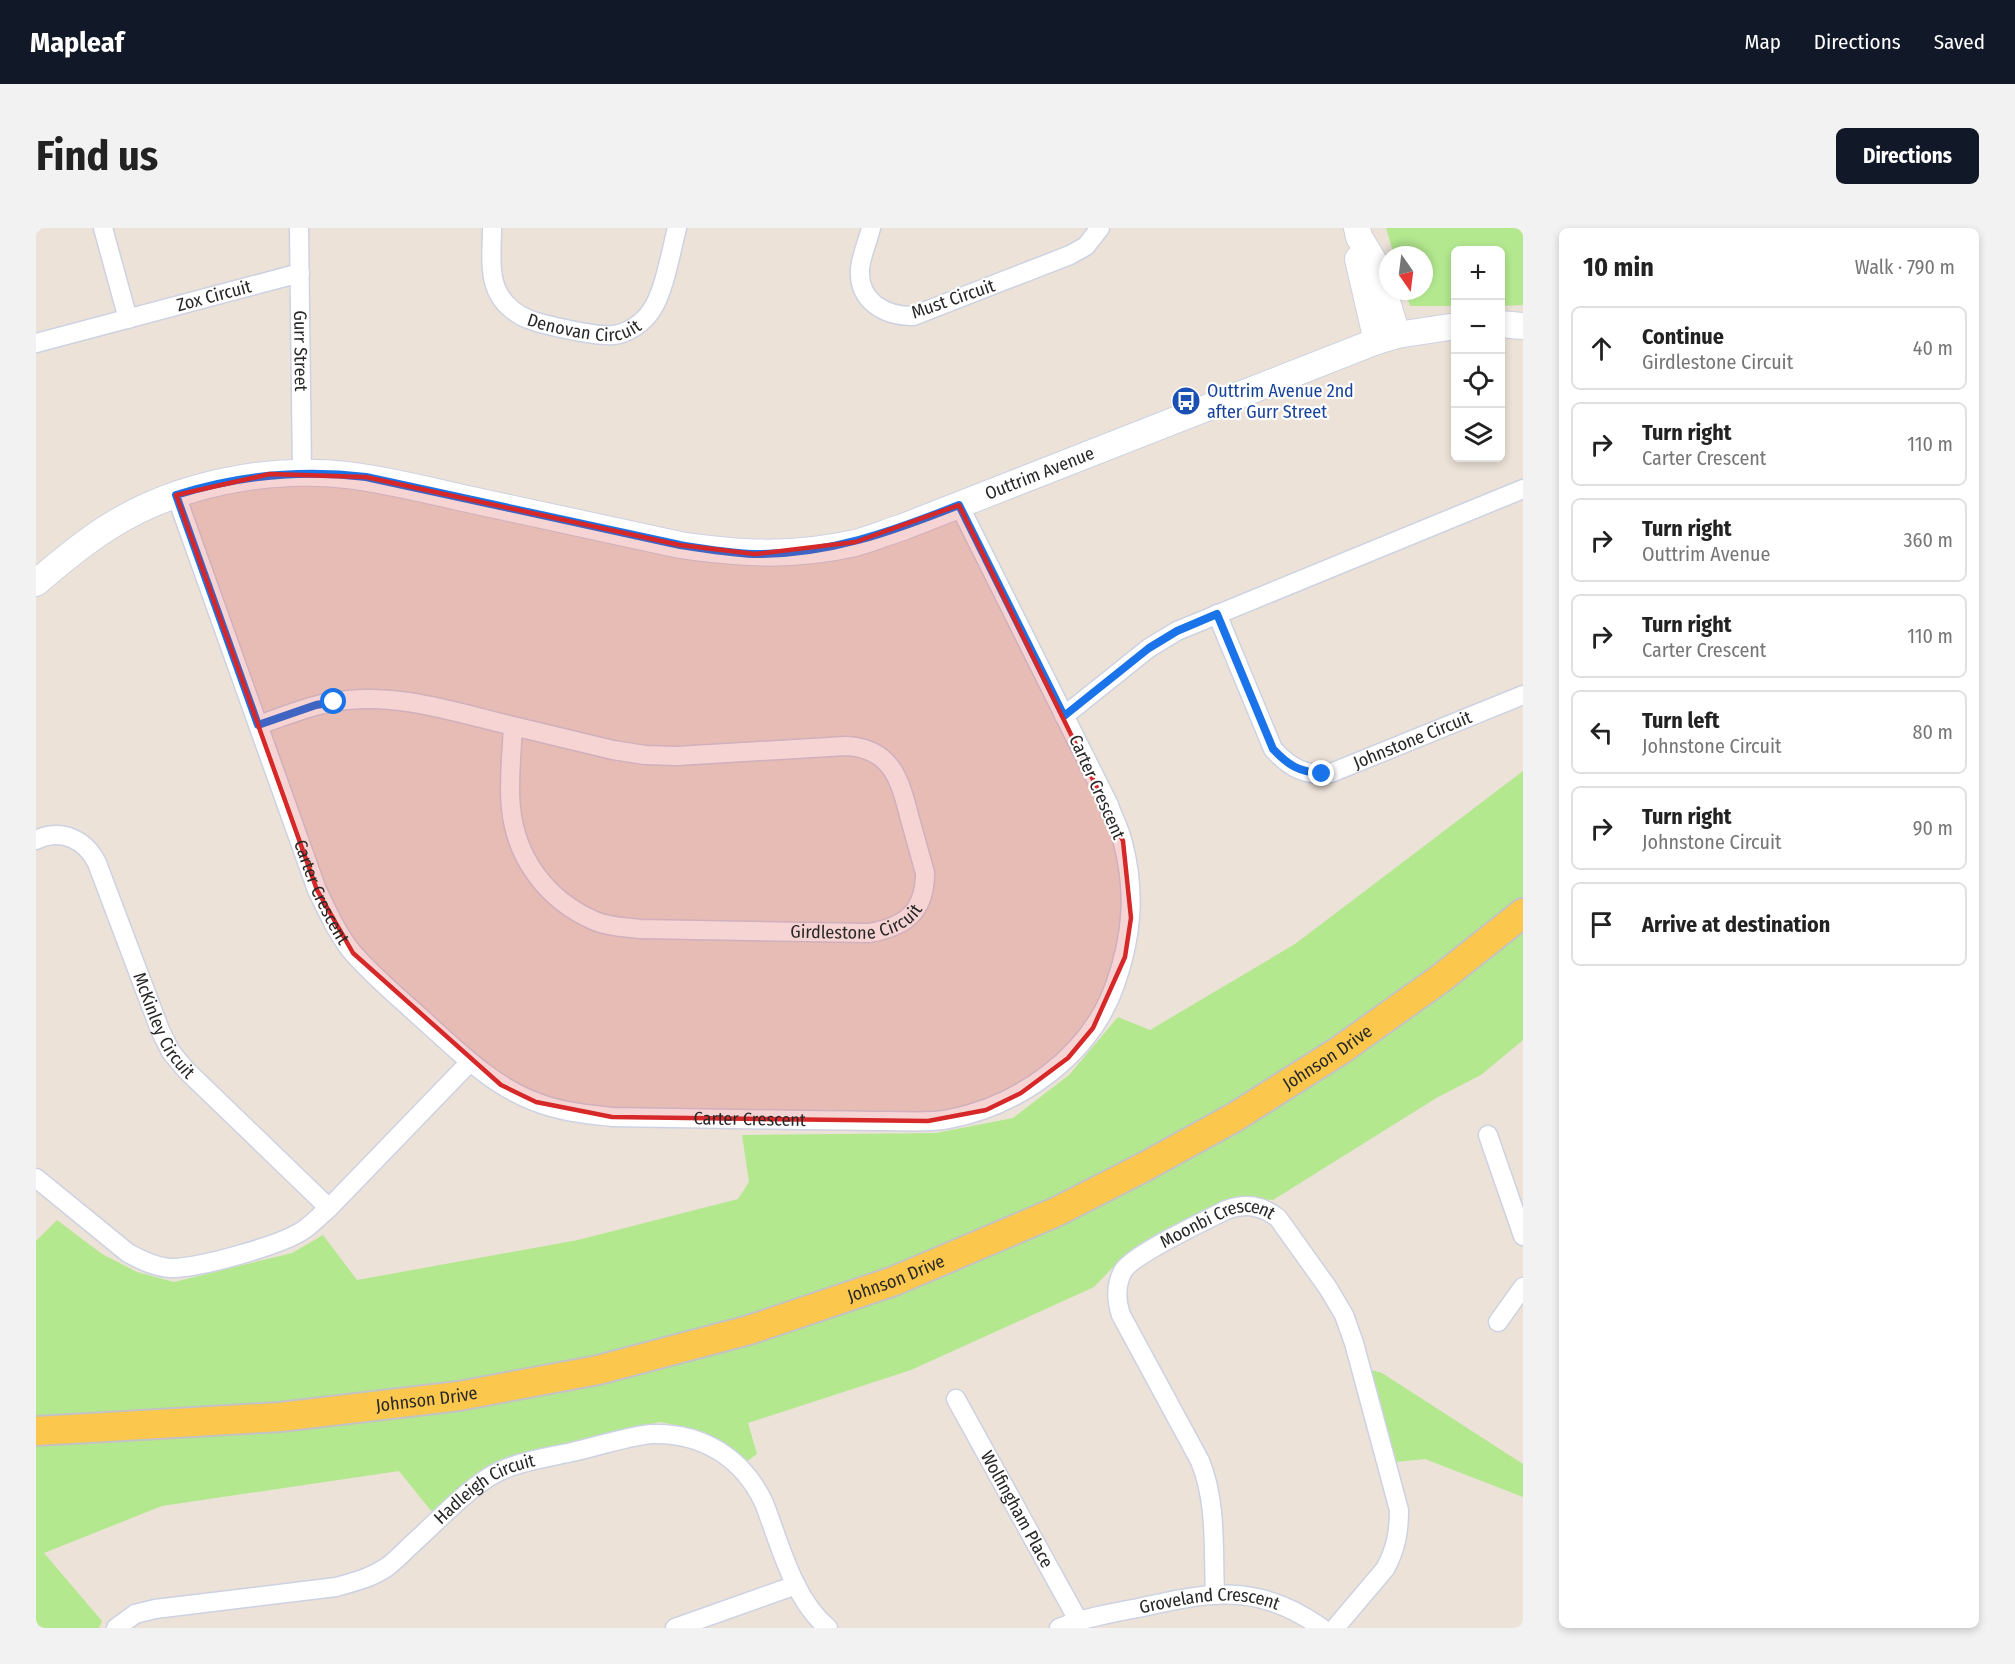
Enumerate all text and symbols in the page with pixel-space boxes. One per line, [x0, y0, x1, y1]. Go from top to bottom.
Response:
text: Mapleaf [30, 26, 124, 59]
text: Map [1744, 29, 1781, 55]
text: Directions [1814, 29, 1901, 55]
text: Saved [1934, 29, 1985, 55]
button: Directions [1836, 128, 1979, 184]
text: Find us [36, 131, 158, 181]
north arrow [1379, 246, 1433, 300]
map controls [1451, 246, 1505, 462]
button: + [1451, 246, 1505, 300]
text: 10 min [1583, 252, 1654, 283]
text: Walk · 790 m [1855, 255, 1955, 279]
street label: Must Circuit [908, 274, 998, 324]
street label: Zox Circuit [174, 275, 254, 316]
button: − [1451, 300, 1505, 354]
street label: Denovan Circuit [524, 309, 645, 346]
street label: Gurr Street [289, 310, 312, 392]
text: Continue [1642, 323, 1724, 350]
icon: ahead [1585, 332, 1618, 365]
text: 40 m [1913, 336, 1953, 360]
text: Girdlestone Circuit [1642, 350, 1793, 374]
button: locate [1451, 354, 1505, 408]
place label: Outtrim Avenue 2nd after Gurr Street [1207, 380, 1354, 423]
bus stop icon: Outtrim Avenue 2nd after Gurr Street [1170, 385, 1202, 417]
button: layers [1451, 408, 1505, 462]
text: Turn right [1642, 419, 1731, 446]
icon: right [1585, 428, 1618, 461]
text: 110 m [1907, 432, 1953, 456]
street label: Outtrim Avenue [982, 442, 1098, 505]
text: Carter Crescent [1642, 446, 1766, 470]
text: Turn right [1642, 515, 1731, 542]
icon: right [1585, 524, 1618, 557]
text: 360 m [1904, 528, 1953, 552]
text: Outtrim Avenue [1642, 542, 1770, 566]
text: Turn right [1642, 611, 1731, 638]
icon: right [1585, 620, 1618, 653]
text: 110 m [1907, 624, 1953, 648]
text: Carter Crescent [1642, 638, 1766, 662]
route start [320, 688, 346, 714]
street label: Johnstone Circuit [1350, 706, 1475, 774]
text: Turn left [1642, 707, 1720, 734]
icon: left [1585, 716, 1618, 749]
text: 80 m [1913, 720, 1953, 744]
street label: Carter Crescent [1064, 731, 1130, 843]
text: Johnstone Circuit [1642, 734, 1782, 758]
route end [1308, 760, 1334, 786]
text: Turn right [1642, 803, 1731, 830]
icon: right [1585, 812, 1618, 845]
text: 90 m [1913, 816, 1953, 840]
text: Johnstone Circuit [1642, 830, 1782, 854]
street label: Carter Crescent [289, 837, 354, 949]
street label: Girdlestone Circuit [790, 900, 927, 944]
icon: arrive [1585, 908, 1618, 941]
text: Arrive at destination [1642, 911, 1830, 938]
street label: McKinley Circuit [128, 969, 199, 1083]
street label: Johnson Drive [1279, 1020, 1376, 1095]
street label: Carter Crescent [694, 1107, 806, 1131]
street label: Moonbi Crescent [1156, 1195, 1279, 1253]
street label: Johnson Drive [845, 1250, 948, 1307]
street label: Johnson Drive [374, 1382, 479, 1417]
street label: Wolfingham Place [976, 1447, 1058, 1572]
street label: Hadleigh Circuit [429, 1449, 537, 1529]
street label: Groveland Crescent [1137, 1584, 1283, 1618]

